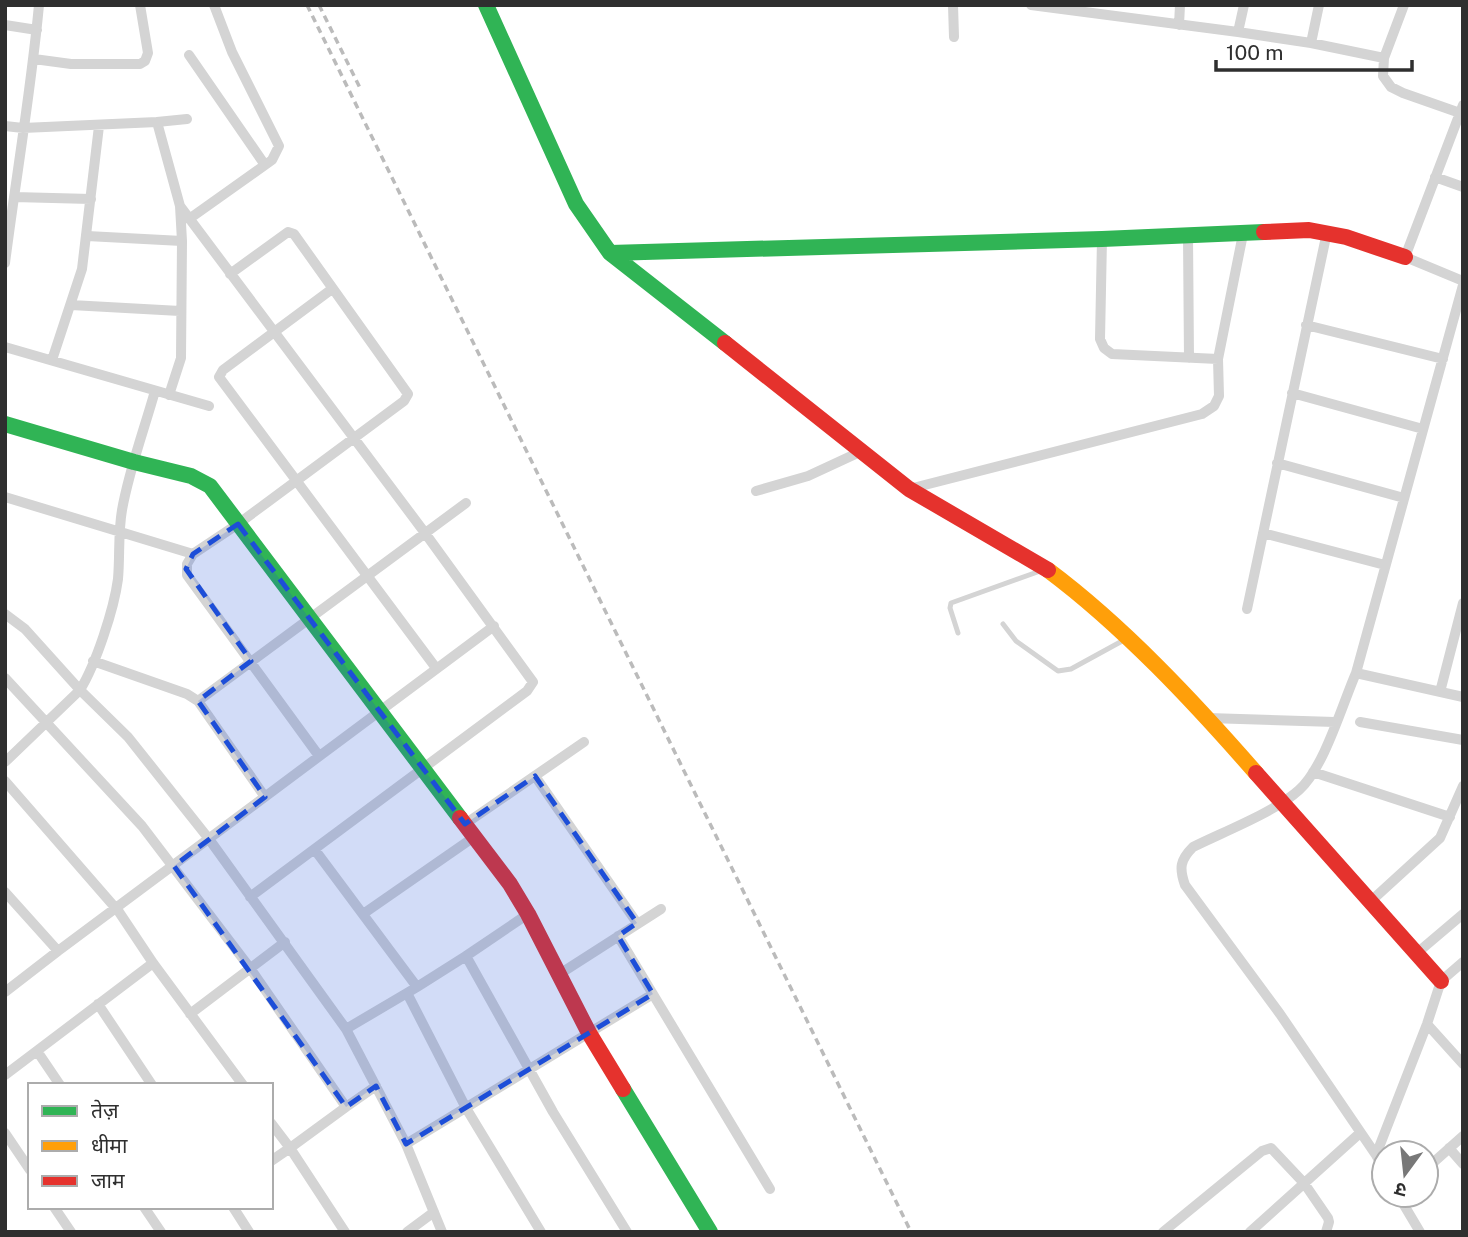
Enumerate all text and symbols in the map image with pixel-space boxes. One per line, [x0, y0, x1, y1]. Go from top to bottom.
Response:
scale bar [1216, 28, 1412, 72]
text: 100 m [1226, 40, 1283, 65]
legend [28, 1083, 273, 1209]
text: तेज़ [91, 1098, 119, 1123]
text: धीमा [91, 1133, 128, 1158]
north arrow [1370, 1139, 1440, 1209]
text: जाम [91, 1168, 125, 1193]
text: उ [1392, 1178, 1409, 1202]

